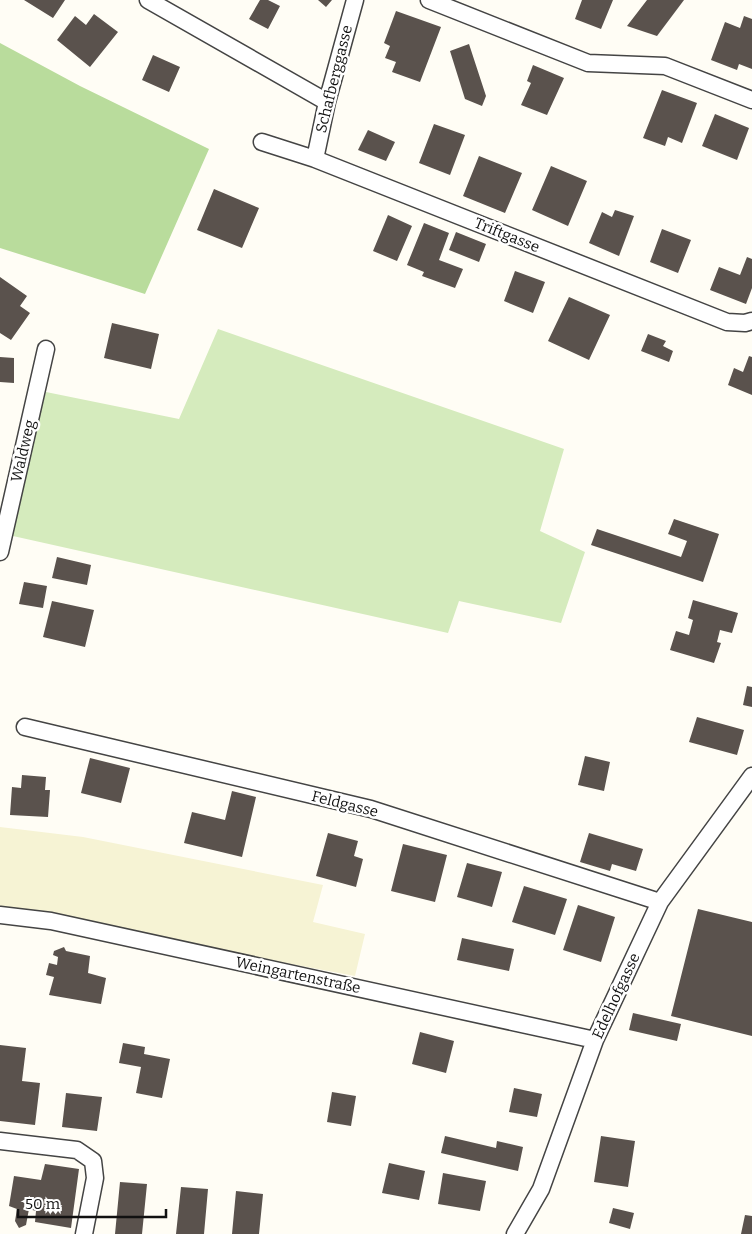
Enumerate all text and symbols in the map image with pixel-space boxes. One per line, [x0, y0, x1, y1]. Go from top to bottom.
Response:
street label: Schafberggasse [312, 23, 356, 135]
street label: Triftgasse [472, 214, 542, 256]
street label: Waldweg [7, 418, 39, 484]
street label: Feldgasse [310, 787, 380, 821]
street label: Edelhofgasse [588, 950, 644, 1042]
street label: Weingartenstraße [234, 953, 362, 997]
scale bar [18, 1186, 165, 1218]
text: 50 m [25, 1195, 61, 1213]

